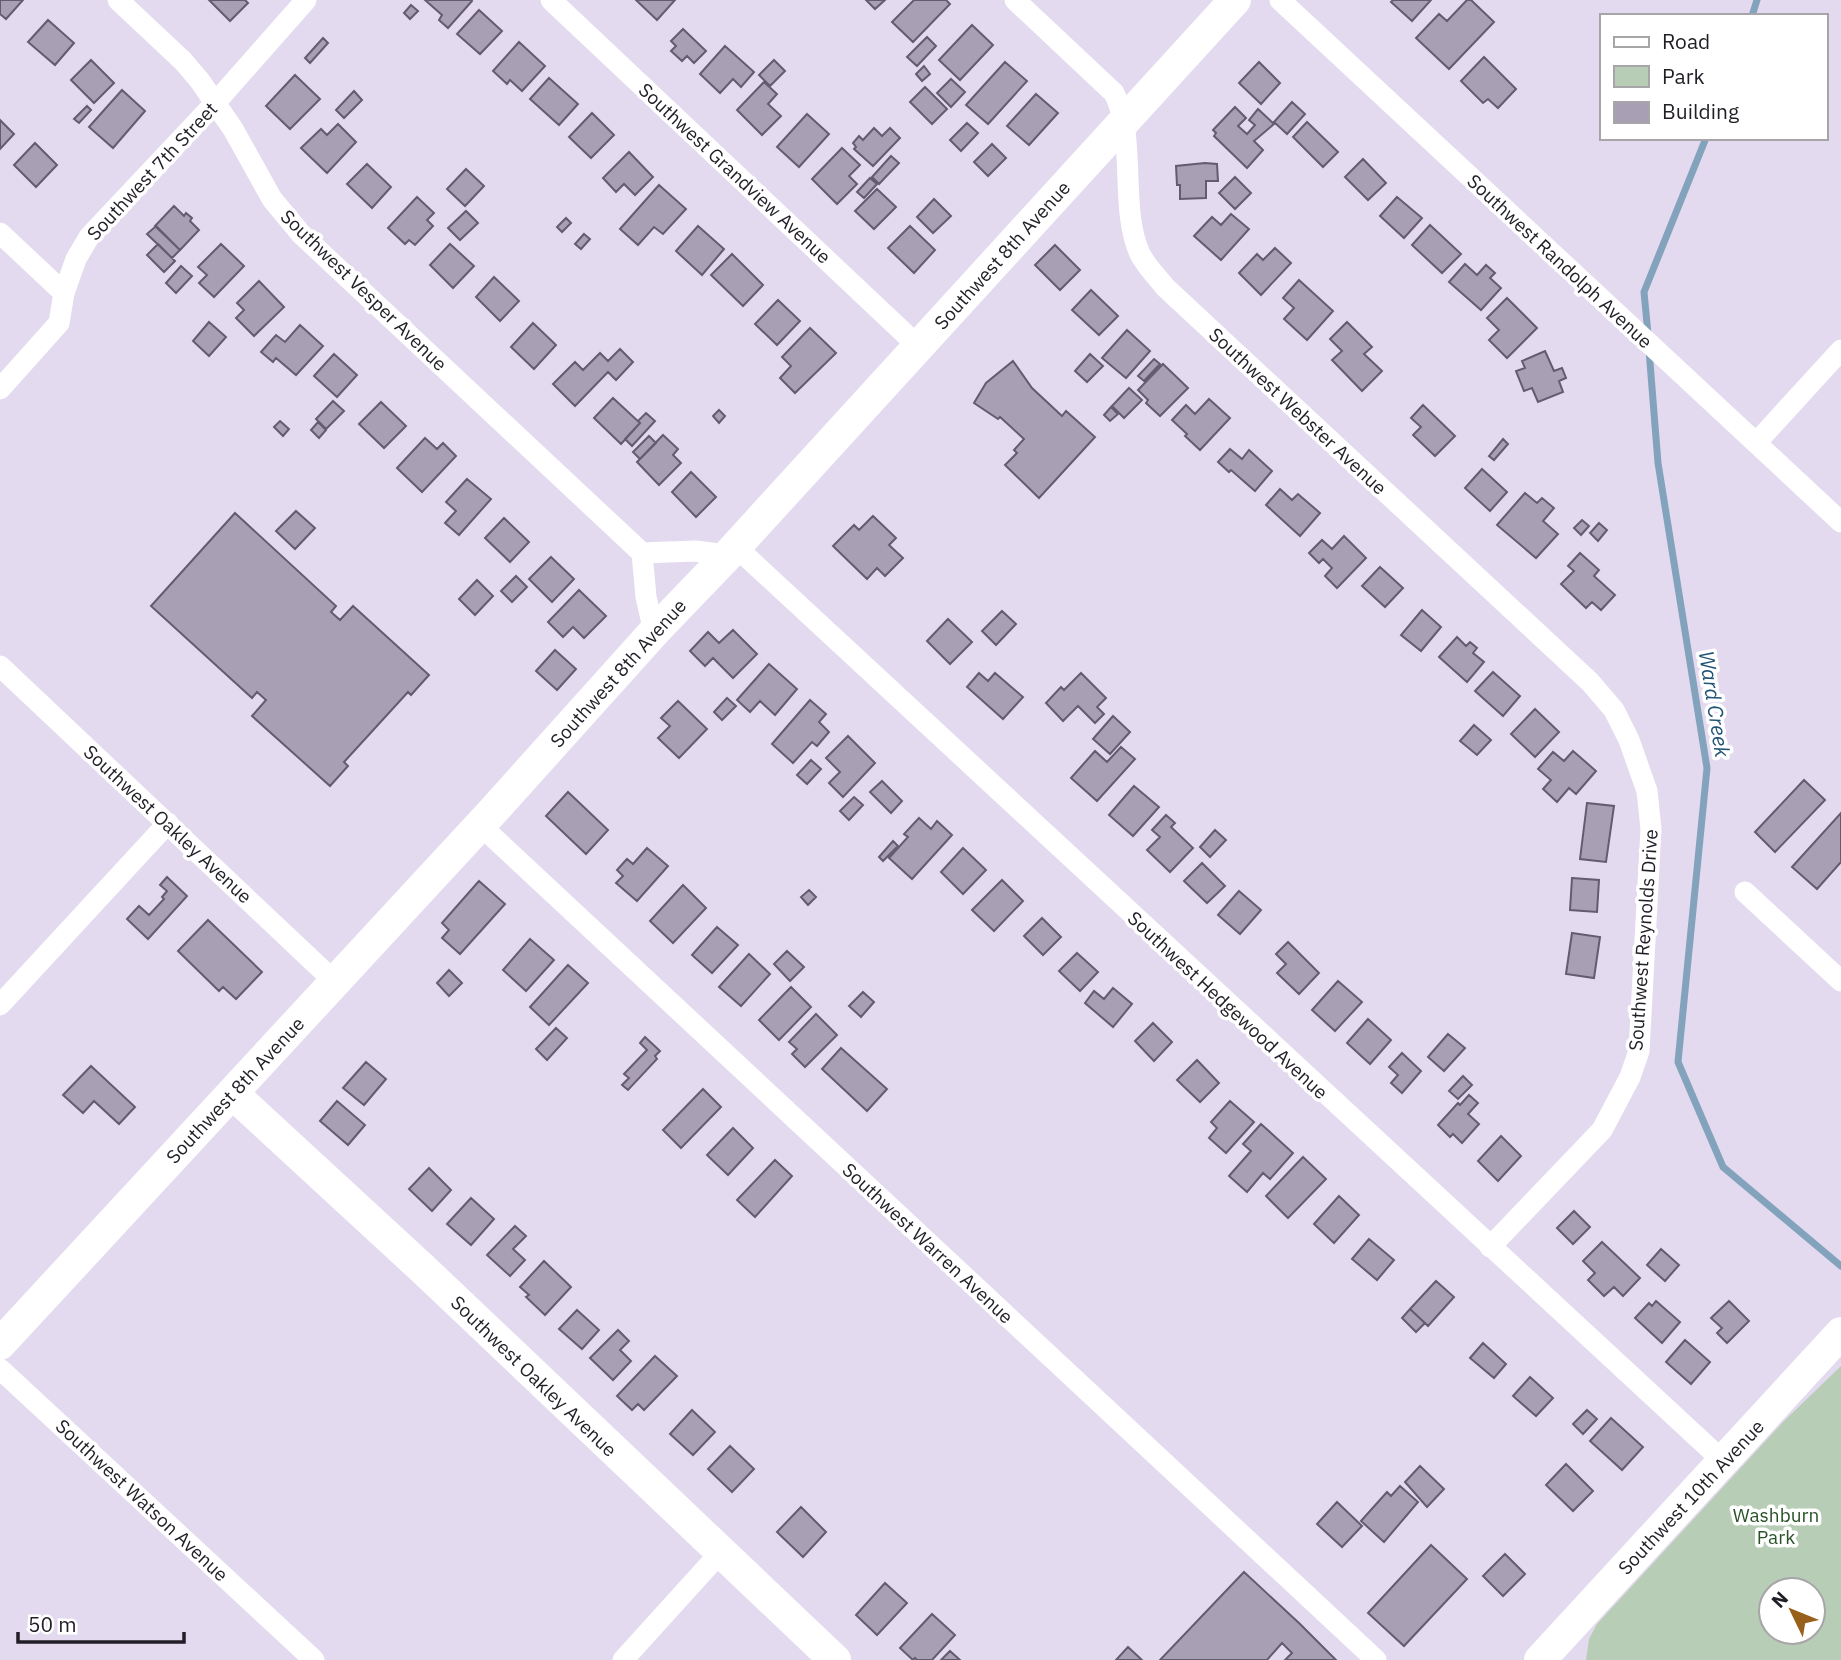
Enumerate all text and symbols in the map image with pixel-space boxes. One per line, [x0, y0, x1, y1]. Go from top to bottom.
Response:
legend [1600, 14, 1827, 140]
text: Road [1662, 27, 1710, 55]
text: Park [1662, 62, 1705, 90]
street label: Southwest Grandview Avenue [634, 78, 836, 268]
street label: Southwest 7th Street [82, 97, 222, 245]
text: Building [1662, 97, 1739, 125]
street label: Southwest Randolph Avenue [1462, 169, 1658, 353]
street label: Southwest 8th Avenue [929, 176, 1075, 334]
street label: Southwest Vesper Avenue [276, 204, 452, 376]
street label: Southwest Webster Avenue [1204, 322, 1392, 500]
street label: Southwest 8th Avenue [545, 594, 691, 752]
water label: Ward Creek [1693, 649, 1737, 760]
street label: Southwest Oakley Avenue [79, 740, 257, 908]
street label: Southwest Reynolds Drive [1623, 828, 1663, 1052]
street label: Southwest Hedgewood Avenue [1123, 906, 1333, 1104]
street label: Southwest 8th Avenue [161, 1012, 309, 1168]
street label: Southwest Warren Avenue [838, 1158, 1018, 1328]
street label: Southwest Oakley Avenue [446, 1290, 622, 1462]
street label: Southwest Watson Avenue [51, 1414, 233, 1586]
street label: Southwest 10th Avenue [1613, 1414, 1769, 1580]
park label: Washburn Park [1733, 1503, 1819, 1549]
north arrow [1757, 1576, 1827, 1646]
text: N [1766, 1586, 1793, 1613]
scale bar [18, 1600, 184, 1644]
text: 50 m [28, 1610, 77, 1638]

